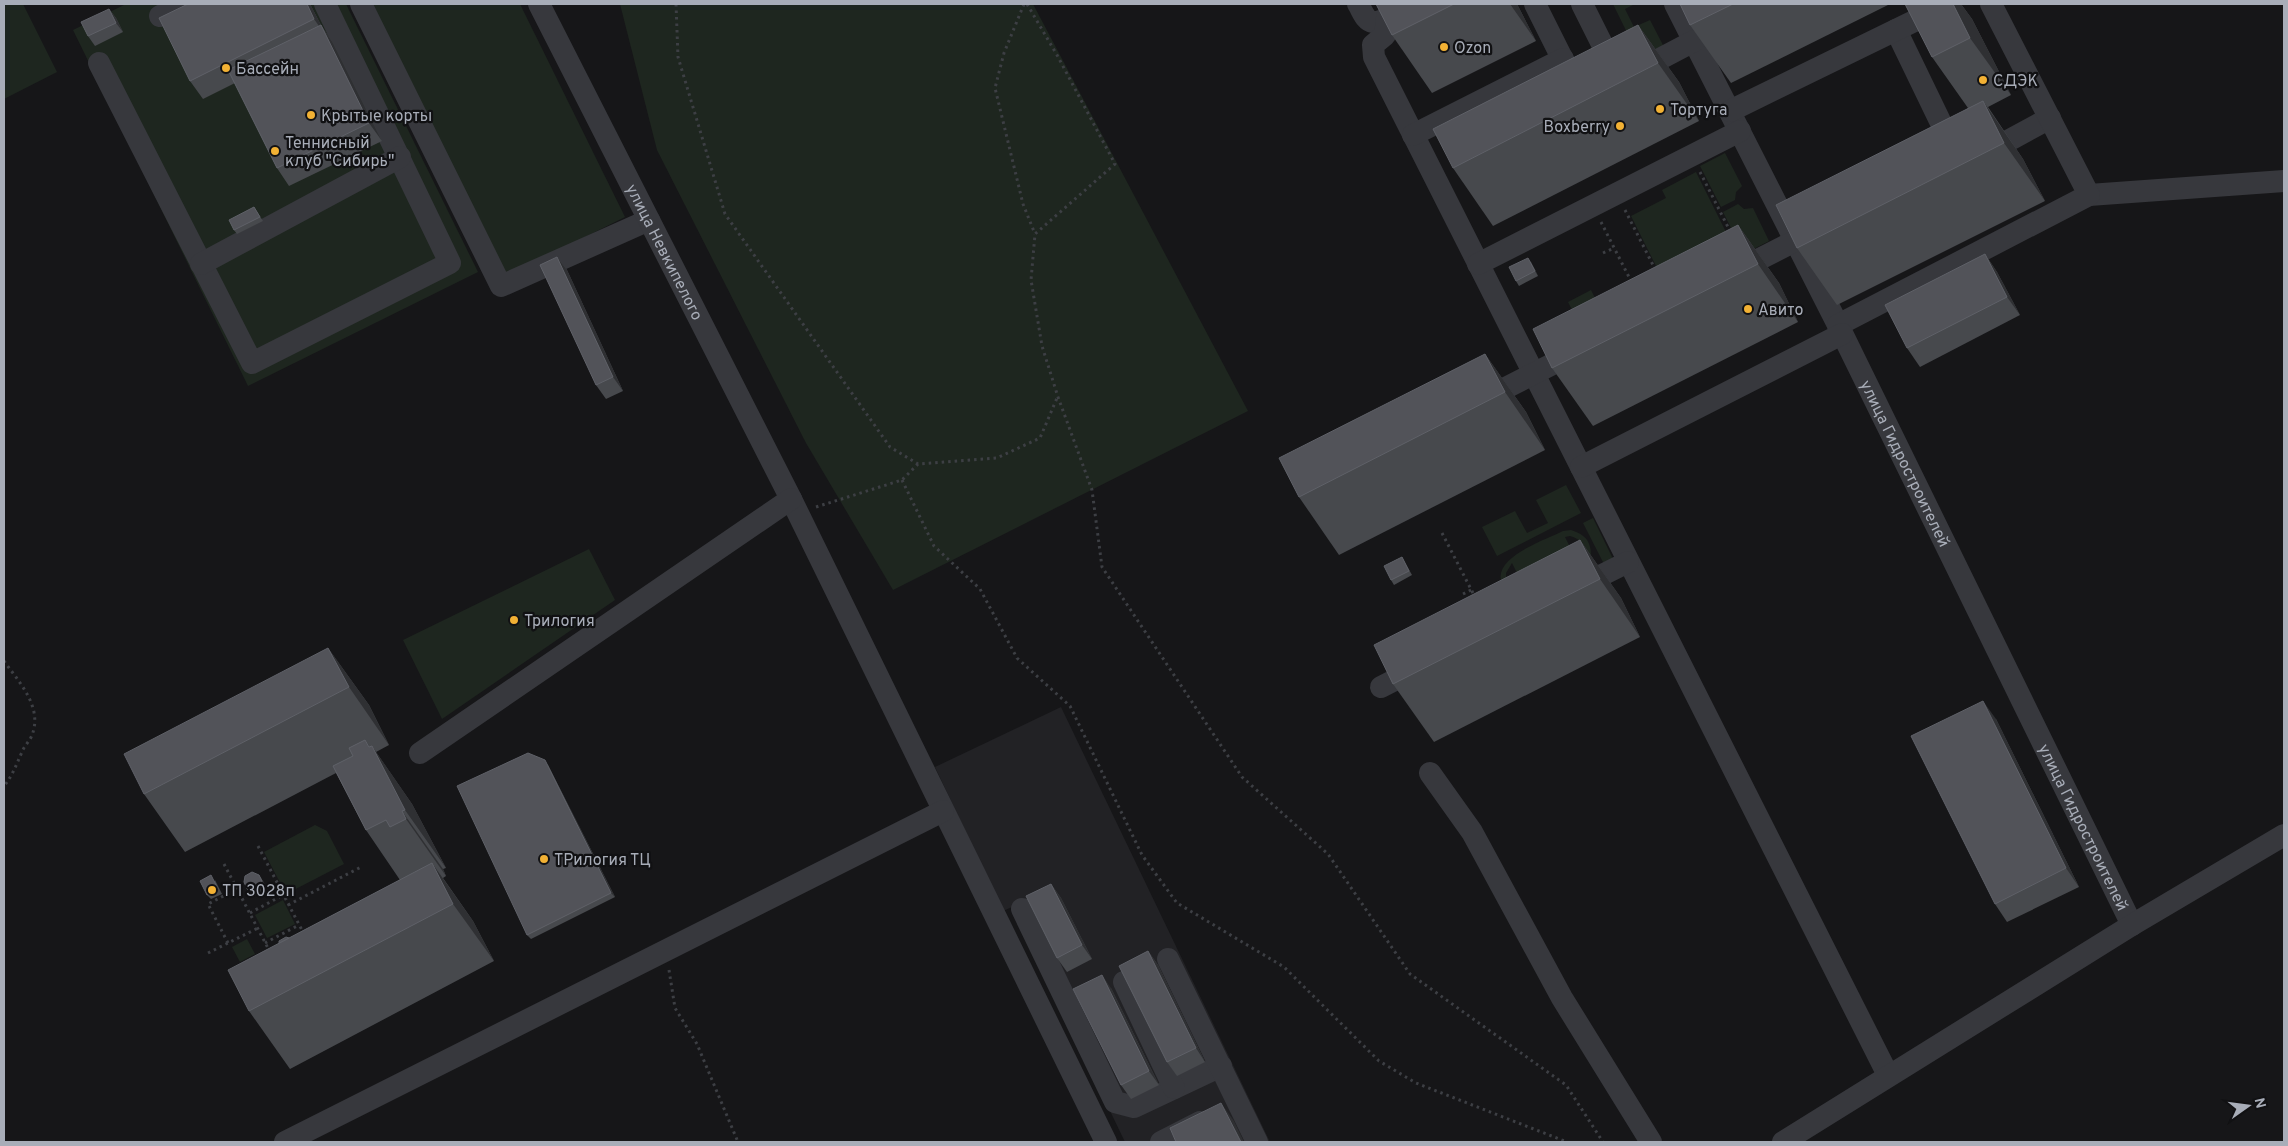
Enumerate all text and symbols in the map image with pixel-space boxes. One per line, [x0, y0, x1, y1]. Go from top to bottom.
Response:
place label: Ozon [1454, 39, 1491, 59]
marker: Ozon [1438, 41, 1450, 53]
place label: Бассейн [236, 60, 299, 80]
marker: Бассейн [220, 62, 232, 74]
place label: СДЭК [1993, 72, 2038, 92]
marker: СДЭК [1977, 74, 1989, 86]
place label: Тортуга [1670, 101, 1727, 121]
marker: Тортуга [1654, 103, 1666, 115]
place label: Крытые корты [321, 107, 432, 127]
marker: Крытые корты [305, 109, 317, 121]
place label: Boxberry [1544, 118, 1610, 138]
marker: Boxberry [1614, 120, 1626, 132]
place label: Теннисный клуб "Сибирь" [285, 134, 394, 172]
marker: Теннисный клуб "Сибирь" [269, 145, 281, 157]
street label: улица Невкипелого [620, 181, 706, 324]
place label: Авито [1758, 301, 1804, 321]
marker: Авито [1742, 303, 1754, 315]
street label: улица Гидростроителей [1855, 377, 1953, 551]
place label: Трилогия [524, 612, 595, 632]
marker: Трилогия [508, 614, 520, 626]
street label: улица Гидростроителей [2033, 741, 2131, 915]
place label: ТРилогия ТЦ [554, 851, 651, 871]
marker: ТРилогия ТЦ [538, 853, 550, 865]
place label: ТП 3028п [222, 882, 295, 902]
marker: ТП 3028п [206, 884, 218, 896]
north arrow [2223, 1081, 2273, 1131]
text: N [2250, 1096, 2269, 1110]

